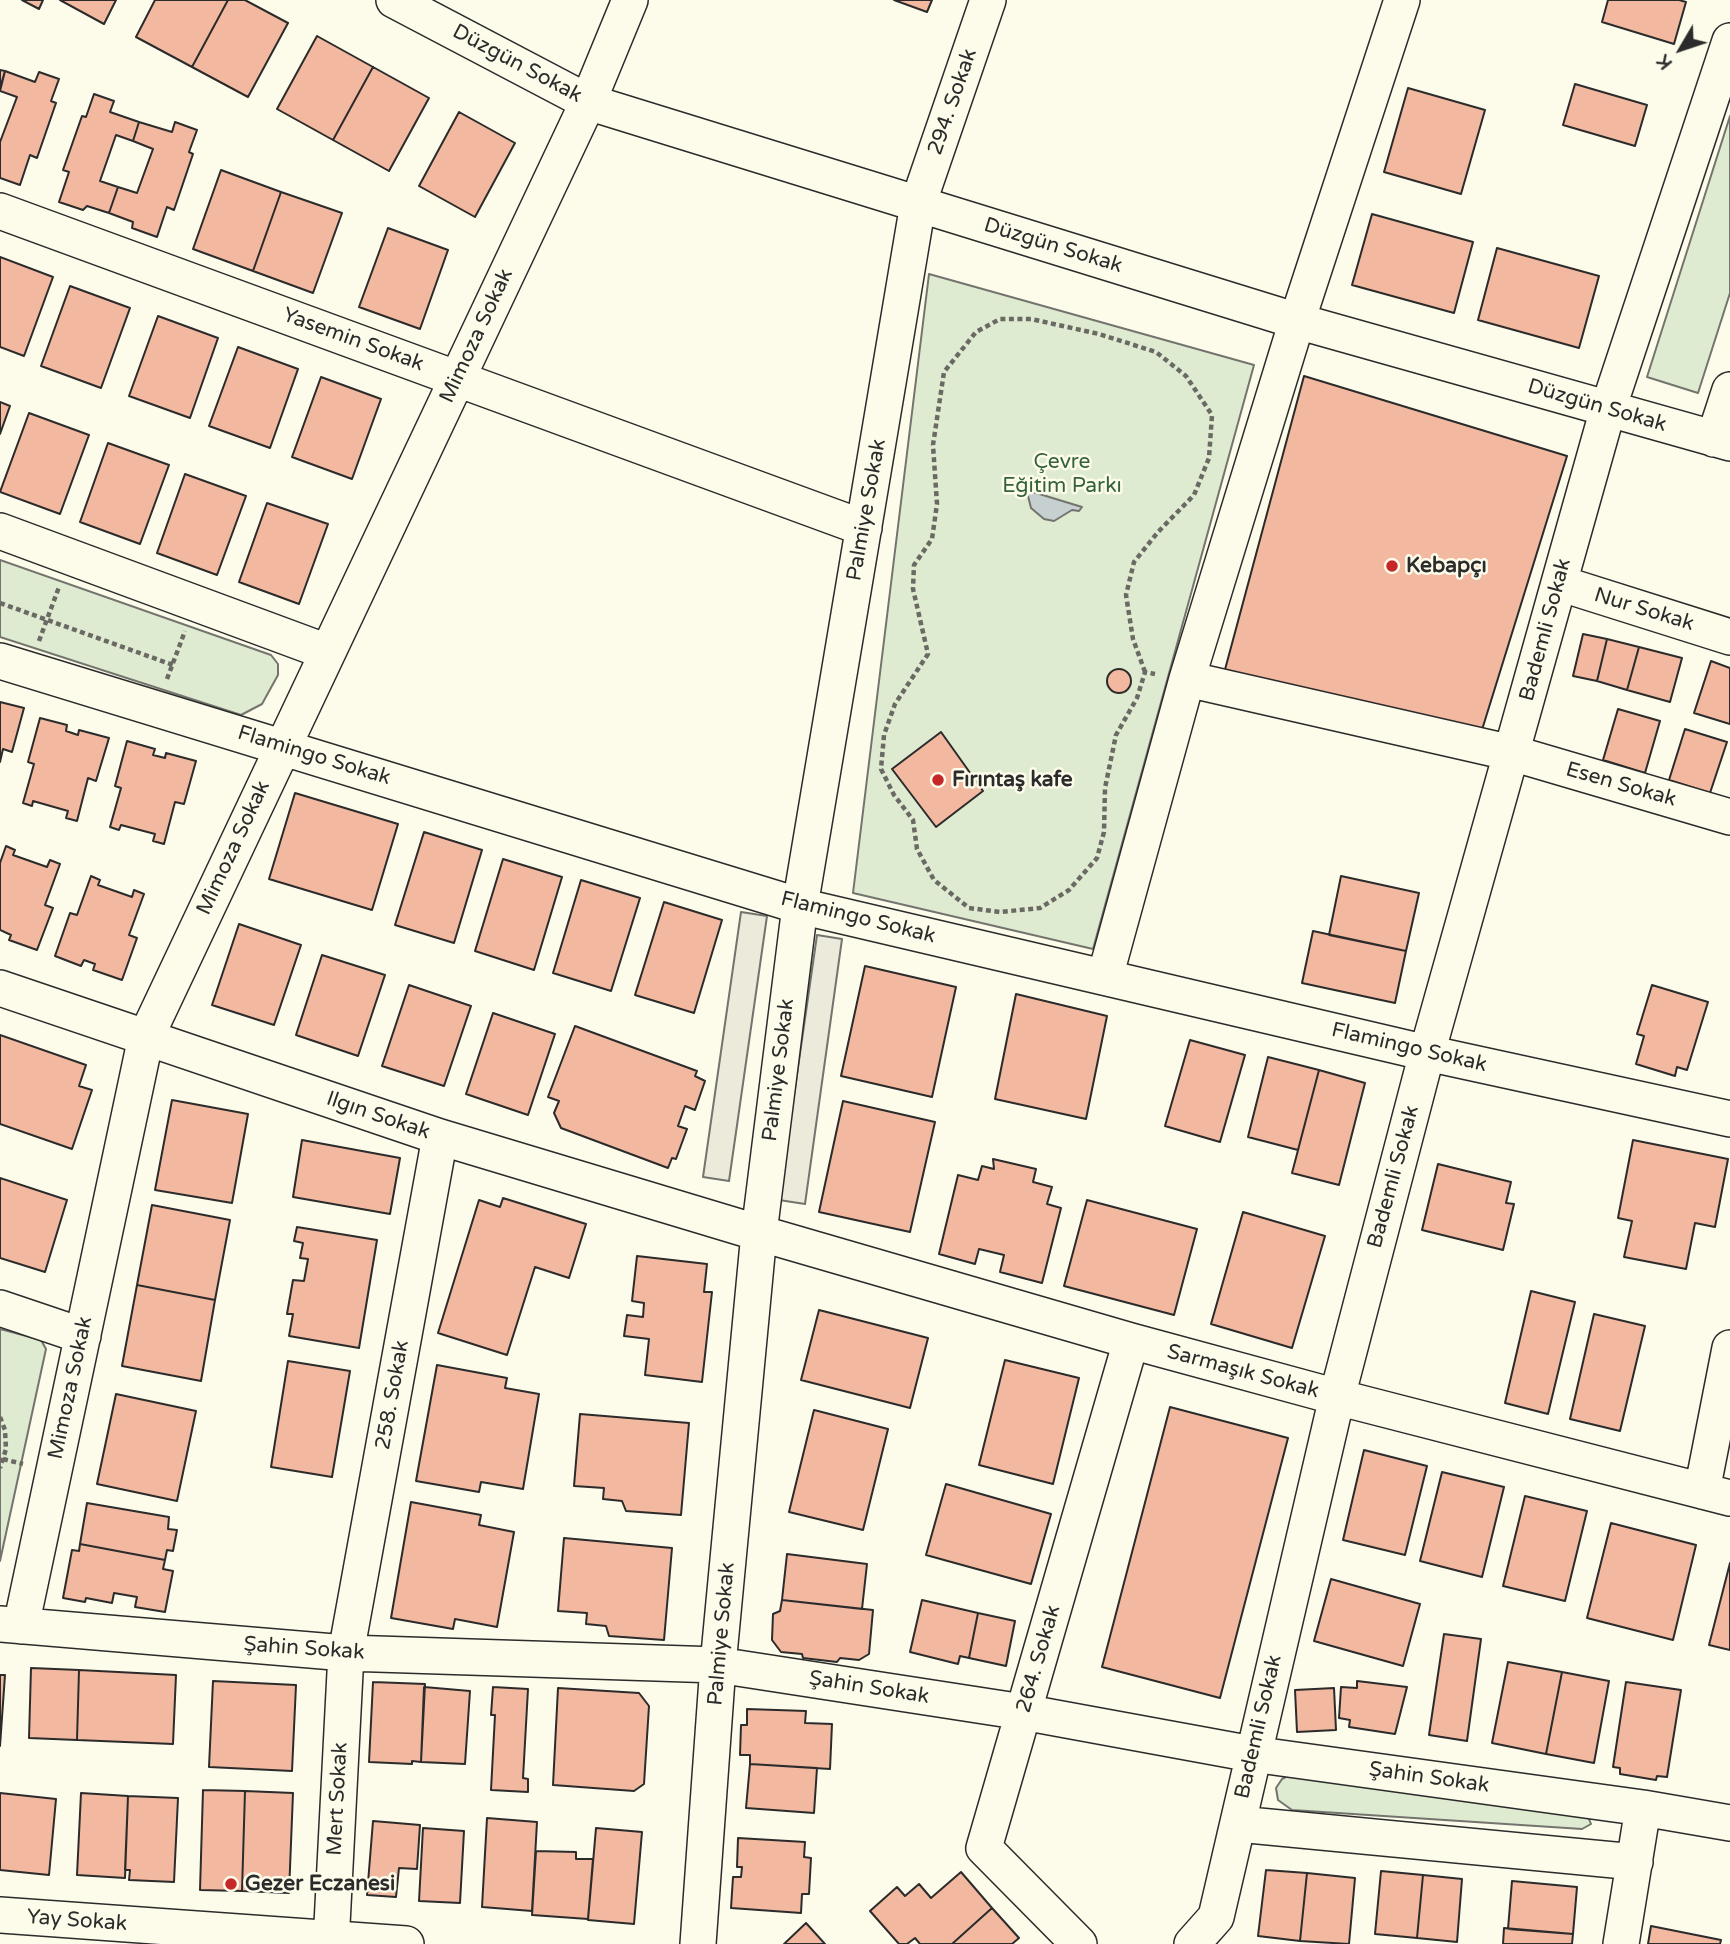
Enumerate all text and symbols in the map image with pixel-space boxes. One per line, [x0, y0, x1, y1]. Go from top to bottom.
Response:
north arrow [1646, 14, 1716, 84]
street label: Düzgün Sokak [448, 19, 586, 109]
street label: 294. Sokak [923, 46, 983, 158]
text: K [1652, 50, 1677, 74]
street label: Düzgün Sokak [981, 213, 1125, 279]
street label: Mimoza Sokak [435, 265, 519, 407]
street label: Yasemin Sokak [279, 303, 427, 377]
street label: Düzgün Sokak [1525, 374, 1669, 438]
street label: Palmiye Sokak [842, 437, 892, 583]
park label: Çevre Eğitim Parkı [1002, 449, 1122, 499]
place label: Kebapçı [1406, 553, 1487, 579]
street label: Bademli Sokak [1515, 556, 1577, 704]
marker: Kebapçı [1384, 558, 1400, 574]
street label: Nur Sokak [1591, 583, 1697, 637]
street label: Flamingo Sokak [234, 721, 394, 791]
street label: Esen Sokak [1563, 757, 1679, 813]
place label: Fırıntaş kafe [952, 767, 1073, 793]
marker: Fırıntaş kafe [930, 772, 946, 788]
street label: Mimoza Sokak [192, 777, 276, 919]
street label: Flamingo Sokak [778, 887, 938, 949]
street label: Palmiye Sokak [758, 997, 800, 1143]
street label: Flamingo Sokak [1329, 1018, 1489, 1078]
street label: Ilgın Sokak [323, 1087, 433, 1145]
street label: Bademli Sokak [1363, 1103, 1425, 1251]
street label: Mimoza Sokak [44, 1314, 98, 1462]
street label: 258. Sokak [371, 1338, 415, 1452]
street label: Sarmaşık Sokak [1164, 1340, 1322, 1404]
street label: Palmiye Sokak [703, 1561, 741, 1707]
street label: 264. Sokak [1012, 1602, 1066, 1716]
street label: Şahin Sokak [243, 1632, 365, 1666]
street label: Bademli Sokak [1230, 1653, 1288, 1801]
street label: Şahin Sokak [807, 1666, 931, 1710]
street label: Mert Sokak [322, 1742, 354, 1856]
street label: Şahin Sokak [1367, 1757, 1491, 1799]
place label: Gezer Eczanesi [245, 1871, 395, 1897]
marker: Gezer Eczanesi [223, 1876, 239, 1892]
street label: Yay Sokak [26, 1905, 128, 1937]

